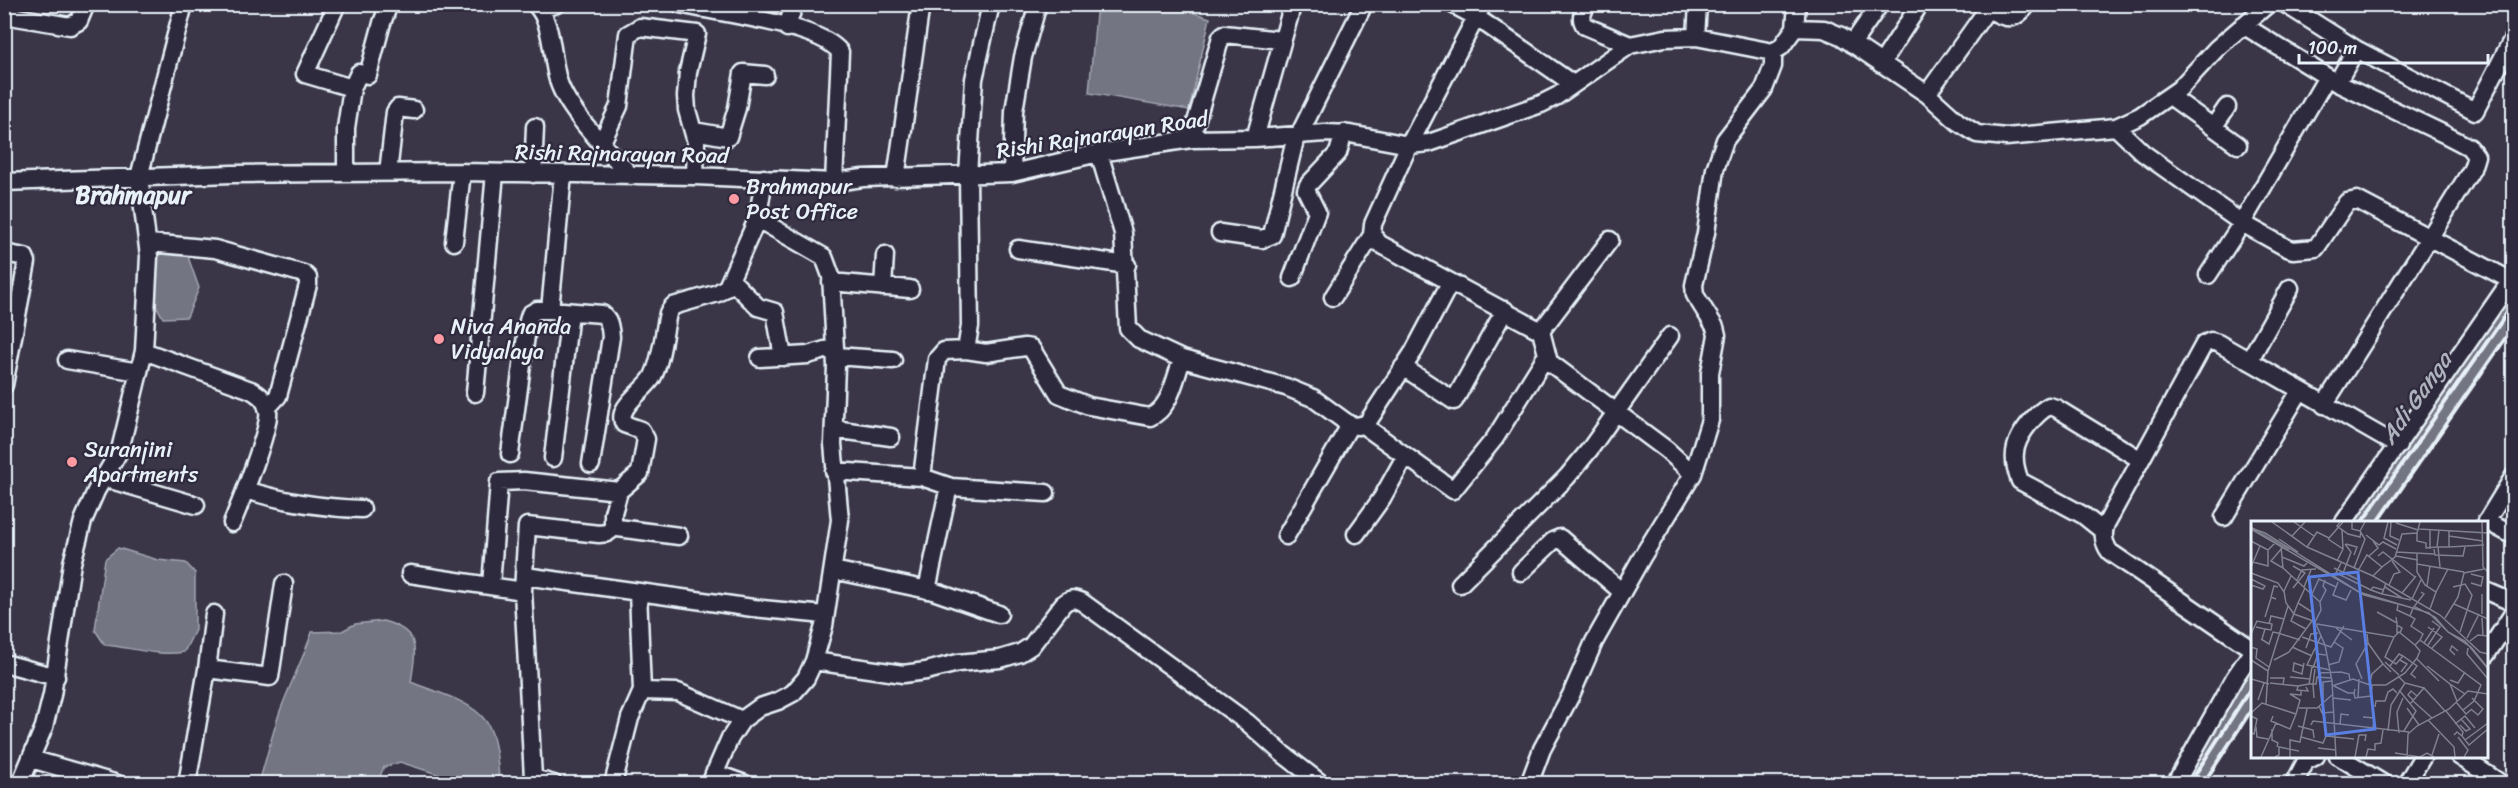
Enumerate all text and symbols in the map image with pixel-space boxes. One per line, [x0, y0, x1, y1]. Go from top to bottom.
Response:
scale bar [2299, 27, 2488, 65]
text: 100 m [2308, 32, 2357, 64]
street label: Rishi Rajnarayan Road [993, 98, 1212, 170]
street label: Rishi Rajnarayan Road [515, 132, 731, 175]
place label: Brahmapur Post Office [746, 167, 858, 231]
district label: Brahmapur [75, 174, 193, 216]
marker: Brahmapur Post Office [727, 192, 741, 206]
place label: Niva Ananda Vidyalaya [451, 307, 571, 371]
marker: Niva Ananda Vidyalaya [432, 332, 446, 346]
water label: Adi Ganga [2368, 341, 2465, 454]
place label: Suranjini Apartments [83, 430, 199, 494]
marker: Suranjini Apartments [65, 455, 79, 469]
inset map [2251, 521, 2488, 758]

